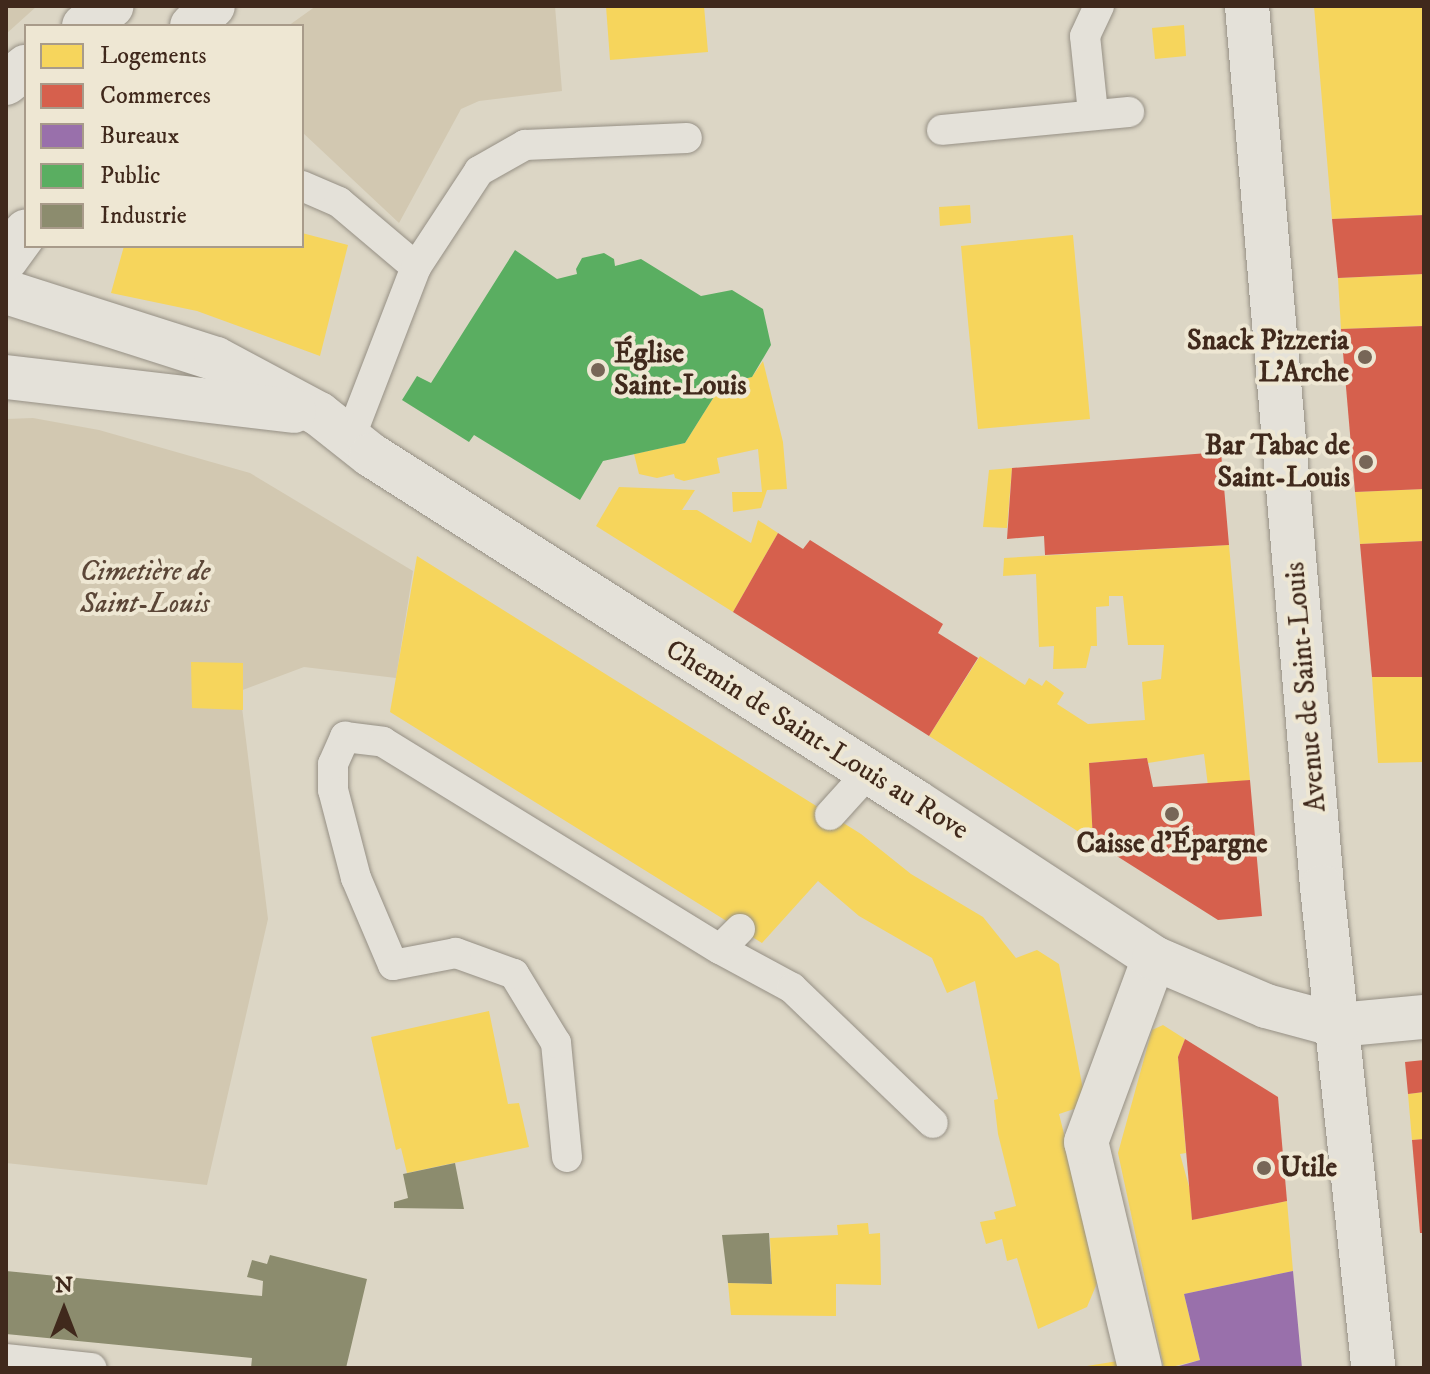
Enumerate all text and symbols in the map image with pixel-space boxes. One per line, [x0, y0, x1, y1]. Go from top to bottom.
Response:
legend [24, 24, 304, 248]
text: Logements [100, 41, 207, 71]
text: Commerces [100, 81, 211, 111]
text: Bureaux [100, 121, 179, 151]
text: Public [100, 161, 160, 191]
text: Industrie [100, 201, 187, 231]
place label: Snack Pizzeria L'Arche [1187, 324, 1349, 390]
place label: Église Saint-Louis [614, 337, 746, 403]
marker: Snack Pizzeria L'Arche [1356, 348, 1374, 366]
marker: Église Saint-Louis [589, 361, 607, 379]
place label: Bar Tabac de Saint-Louis [1205, 429, 1350, 495]
marker: Bar Tabac de Saint-Louis [1357, 453, 1375, 471]
park label: Cimetière de Saint-Louis [80, 555, 210, 621]
street label: Avenue de Saint-Louis [1278, 561, 1334, 813]
street label: Chemin de Saint-Louis au Rove [659, 633, 975, 847]
marker: Caisse d'Épargne [1163, 805, 1181, 823]
place label: Caisse d'Épargne [1076, 827, 1268, 861]
place label: Utile [1280, 1151, 1337, 1185]
marker: Utile [1255, 1159, 1273, 1177]
north arrow [24, 1270, 104, 1350]
text: N [55, 1272, 73, 1299]

